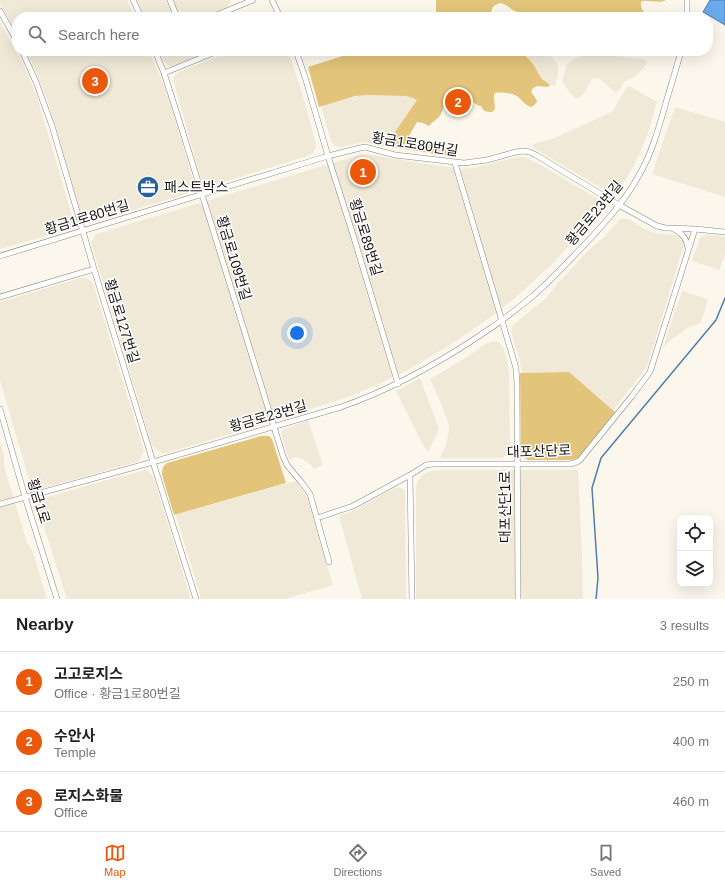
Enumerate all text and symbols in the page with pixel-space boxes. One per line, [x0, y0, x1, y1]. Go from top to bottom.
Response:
search box [12, 12, 713, 56]
icon: search [26, 23, 48, 45]
text: Search here [58, 26, 140, 43]
pin: 3 [82, 66, 108, 96]
pin: 2 [445, 87, 471, 117]
street label: 황금1로80번길 [370, 129, 460, 159]
pin: 1 [350, 157, 376, 187]
office icon: 패스트박스 [135, 174, 161, 200]
street label: 황금로23번길 [562, 177, 626, 249]
place label: 패스트박스 [164, 179, 229, 195]
street label: 황금로89번길 [347, 196, 385, 278]
street label: 황금1로80번길 [43, 197, 131, 237]
street label: 황금로109번길 [214, 214, 254, 302]
street label: 황금로127번길 [102, 277, 142, 365]
your location [287, 323, 307, 343]
street label: 황금로23번길 [227, 397, 309, 435]
street label: 대포산단로 [507, 442, 572, 460]
street label: 대포산단1로 [497, 471, 513, 543]
street label: 황금1로 [25, 476, 53, 526]
map controls [677, 515, 713, 587]
button: locate [677, 515, 713, 551]
button: layers [677, 551, 713, 587]
text: Nearby [16, 615, 74, 634]
text: 3 results [660, 618, 709, 633]
text: 고고로지스 [54, 665, 123, 682]
text: 1 [25, 674, 33, 689]
text: 250 m [673, 674, 709, 689]
text: Office · 황금1로80번길 [54, 686, 181, 701]
text: 수안사 [54, 727, 95, 744]
text: 2 [25, 734, 33, 749]
text: 400 m [673, 734, 709, 749]
text: Temple [54, 745, 96, 760]
text: 로지스화물 [54, 787, 123, 804]
text: 3 [25, 794, 33, 809]
text: 460 m [673, 794, 709, 809]
text: Office [54, 805, 88, 820]
tab: Map [104, 842, 126, 878]
tab: Directions [333, 842, 382, 878]
tab: Saved [590, 842, 621, 878]

